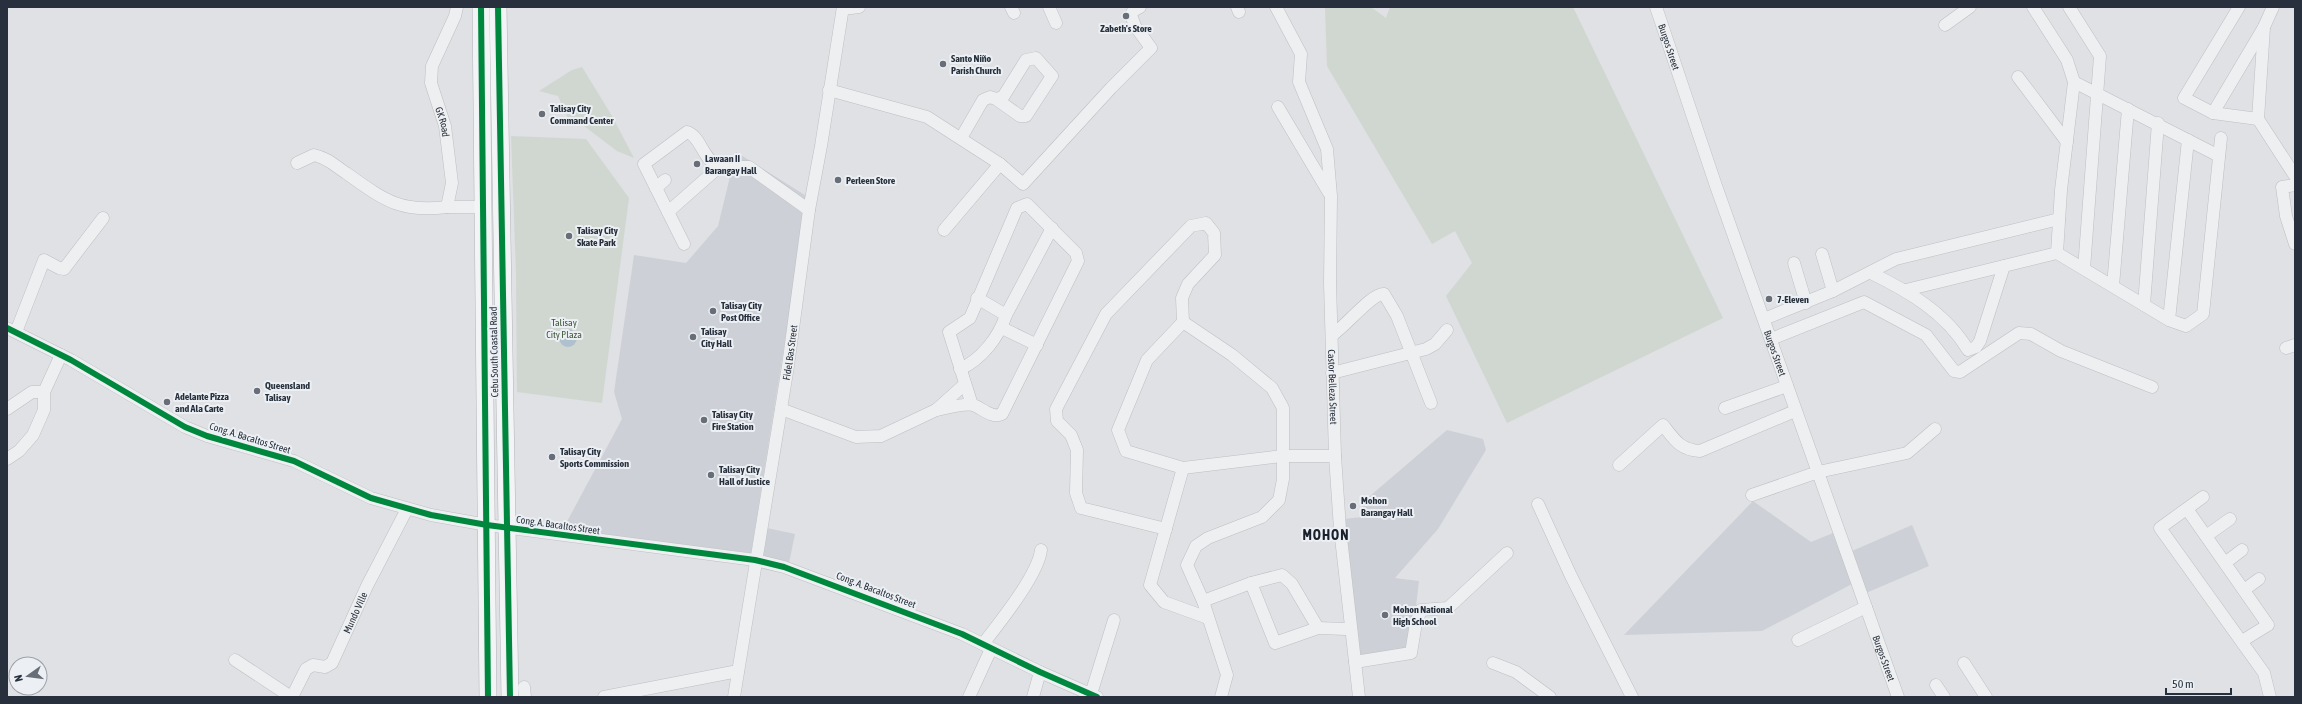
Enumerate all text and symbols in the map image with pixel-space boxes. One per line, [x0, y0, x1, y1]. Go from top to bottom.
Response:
marker: Zabeth's Store [1121, 11, 1131, 21]
street label: Burgos Street [1657, 22, 1682, 71]
place label: Zabeth's Store [1100, 23, 1152, 34]
place label: Santo Niño Parish Church [951, 53, 1001, 76]
marker: Santo Niño Parish Church [938, 59, 948, 69]
place label: Talisay City Command Center [550, 103, 614, 126]
street label: GK Road [434, 105, 452, 138]
marker: Talisay City Command Center [537, 109, 547, 119]
place label: Lawaan II Barangay Hall [705, 153, 757, 176]
marker: Lawaan II Barangay Hall [692, 159, 702, 169]
marker: Perleen Store [833, 175, 843, 185]
place label: Perleen Store [846, 175, 896, 186]
place label: Talisay City Skate Park [577, 225, 619, 248]
marker: Talisay City Skate Park [564, 231, 574, 241]
marker: 7-Eleven [1764, 294, 1774, 304]
place label: 7-Eleven [1777, 294, 1809, 305]
place label: Talisay City Post Office [721, 300, 763, 323]
street label: Cebu South Coastal Road [488, 306, 500, 398]
marker: Talisay City Post Office [708, 306, 718, 316]
park label: Talisay City Plaza [546, 317, 582, 340]
street label: Fidel Bas Street [780, 324, 799, 381]
place label: Talisay City Hall [701, 326, 732, 349]
street label: Burgos Street [1762, 329, 1789, 377]
marker: Talisay City Hall [688, 332, 698, 342]
street label: Castor Belleza Street [1326, 349, 1340, 425]
place label: Queensland Talisay [265, 380, 310, 403]
marker: Queensland Talisay [252, 386, 262, 396]
place label: Adelante Pizza and Ala Carte [174, 391, 229, 414]
marker: Adelante Pizza and Ala Carte [162, 397, 172, 407]
place label: Talisay City Fire Station [712, 409, 754, 432]
marker: Talisay City Fire Station [699, 415, 709, 425]
street label: Cong. A. Bacaltos Street [208, 420, 292, 456]
place label: Talisay City Sports Commission [560, 446, 629, 469]
marker: Talisay City Sports Commission [547, 452, 557, 462]
place label: Talisay City Hall of Justice [719, 464, 770, 487]
marker: Talisay City Hall of Justice [706, 470, 716, 480]
place label: Mohon Barangay Hall [1361, 495, 1413, 518]
marker: Mohon Barangay Hall [1348, 501, 1358, 511]
street label: Cong. A. Bacaltos Street [516, 514, 601, 536]
district label: MOHON [1302, 527, 1350, 543]
street label: Cong. A. Bacaltos Street [835, 570, 917, 610]
street label: Mundo Ville [341, 590, 369, 635]
place label: Mohon National High School [1393, 604, 1453, 627]
marker: Mohon National High School [1380, 610, 1390, 620]
street label: Burgos Street [1871, 634, 1897, 683]
north arrow [8, 656, 48, 696]
scale bar [2166, 670, 2231, 696]
text: N [12, 674, 25, 683]
text: 50 m [2172, 677, 2194, 691]

